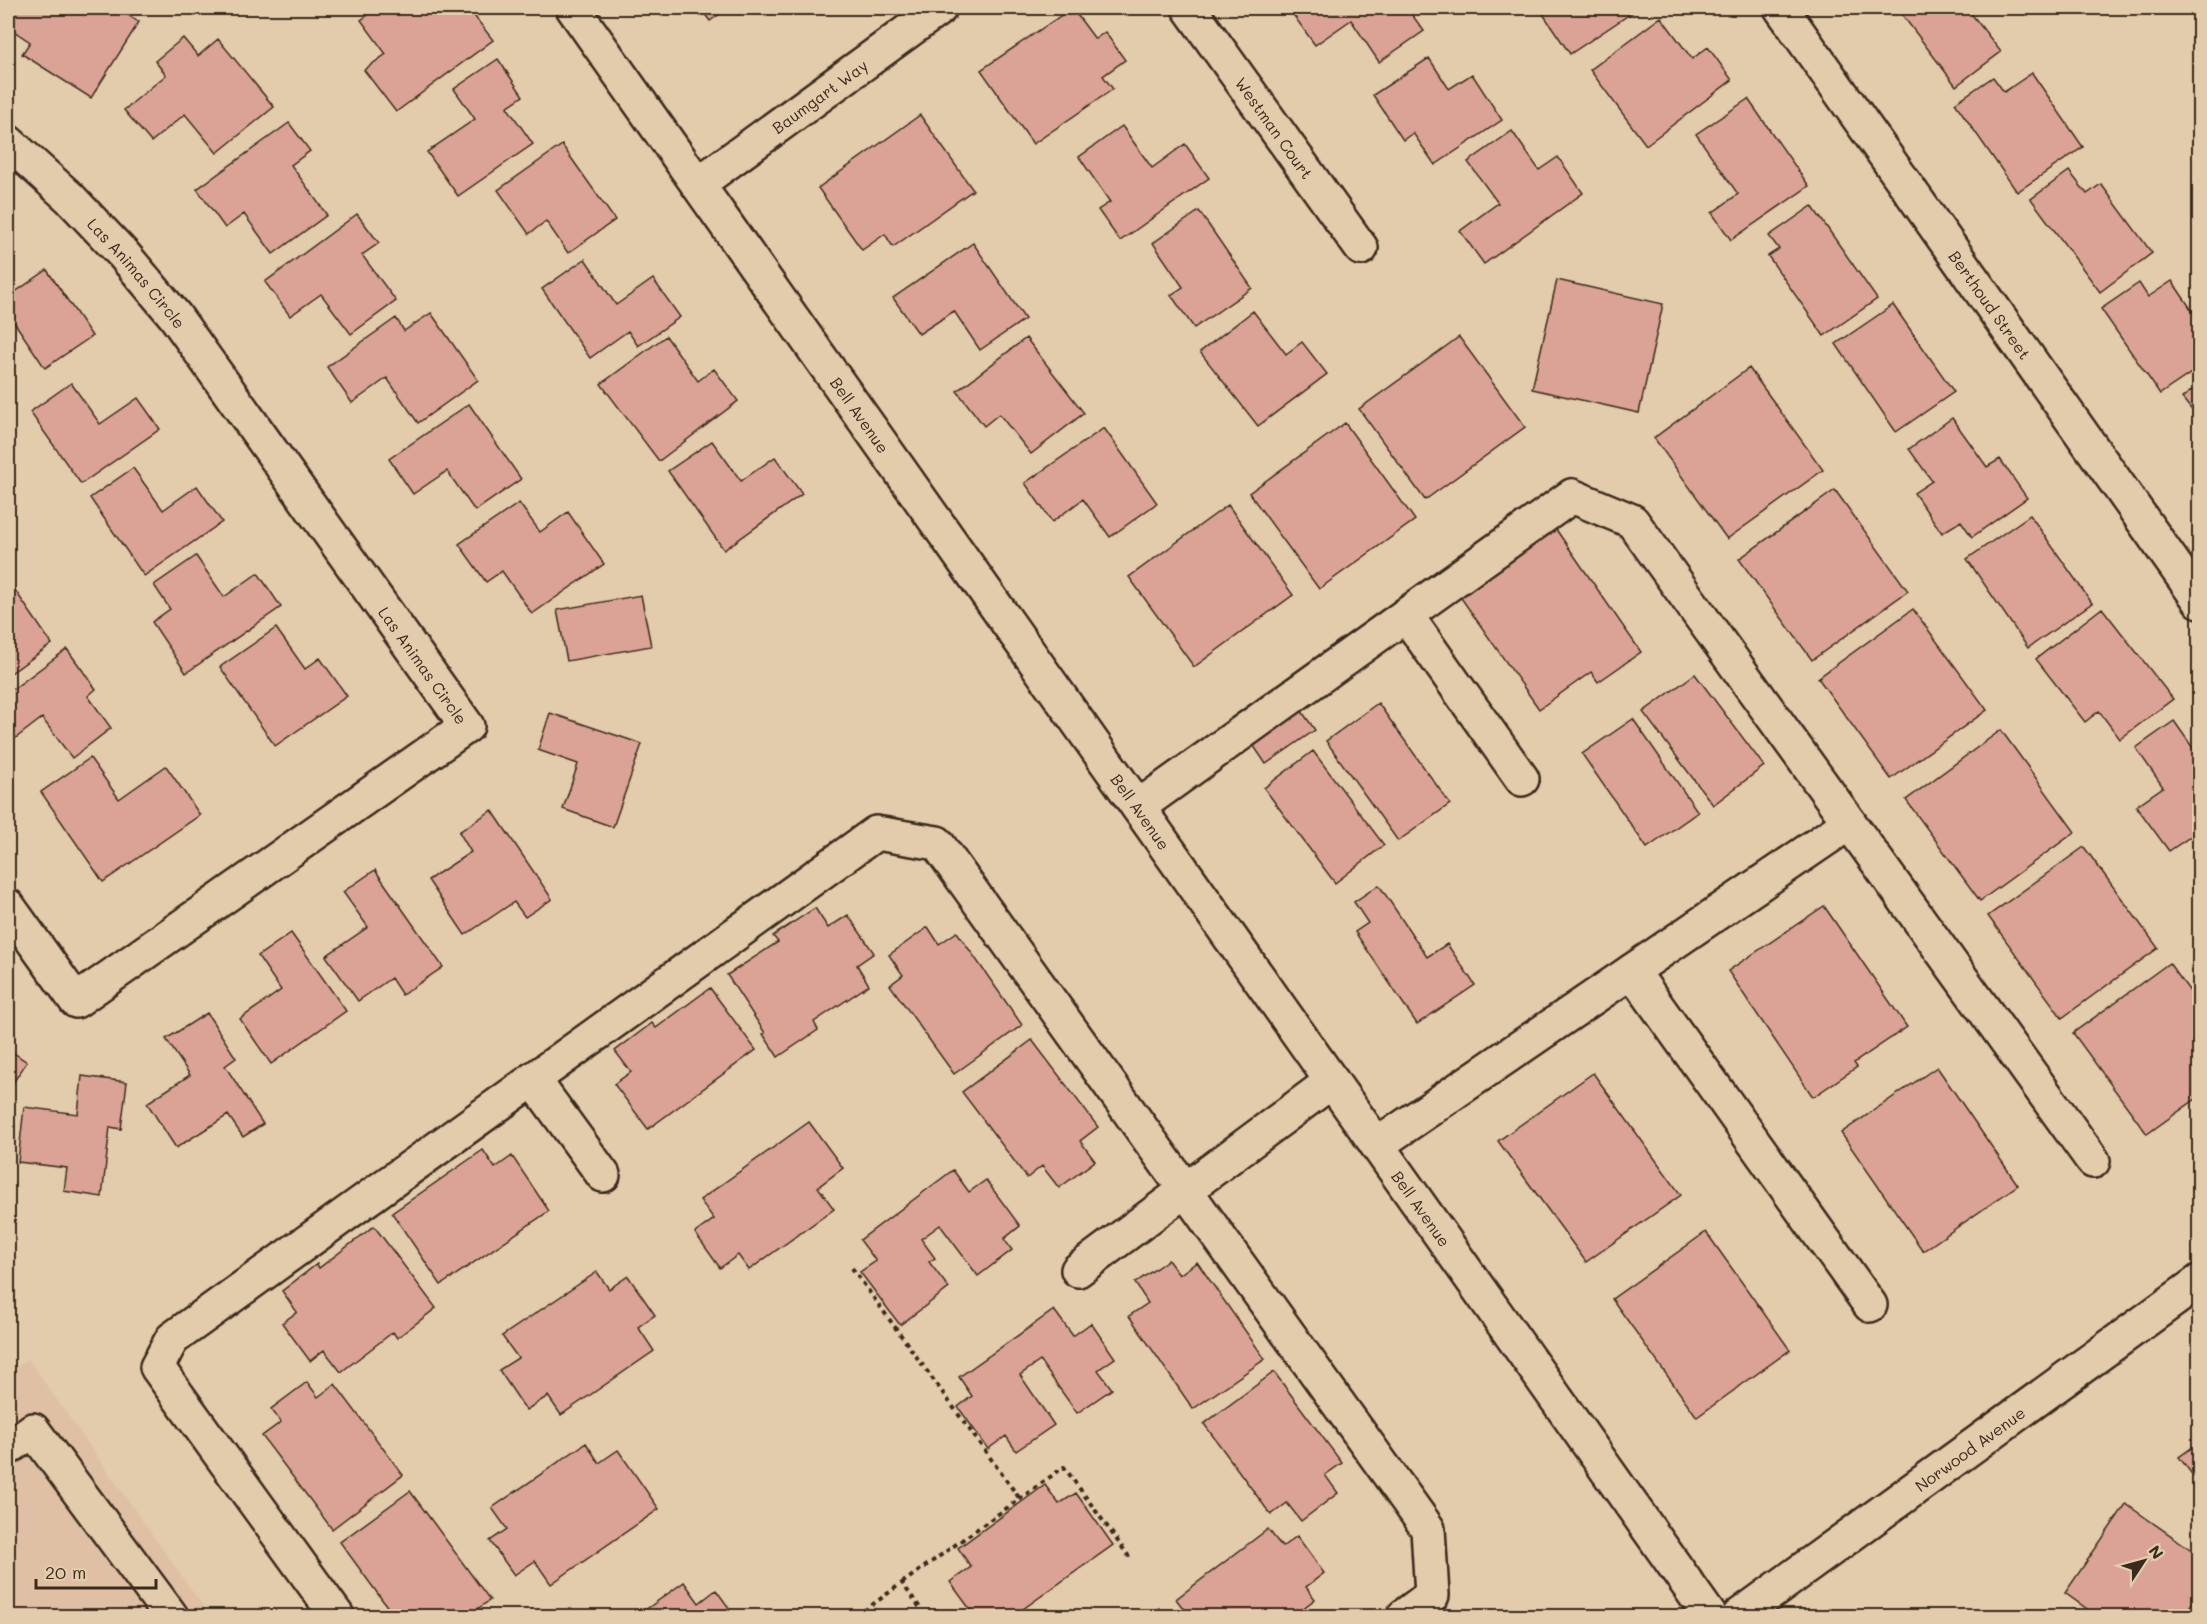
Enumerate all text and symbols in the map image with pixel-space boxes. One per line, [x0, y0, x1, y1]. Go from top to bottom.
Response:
street label: Baumgart Way [767, 54, 871, 138]
street label: Westman Court [1231, 72, 1318, 183]
street label: Las Animas Circle [83, 213, 191, 332]
street label: Berthoud Street [1945, 246, 2036, 363]
street label: Bell Avenue [826, 372, 895, 457]
street label: Las Animas Circle [375, 602, 473, 728]
street label: Bell Avenue [1107, 769, 1175, 854]
street label: Bell Avenue [1388, 1166, 1456, 1250]
street label: Norwood Avenue [1910, 1401, 2029, 1496]
north arrow [2114, 1531, 2174, 1591]
text: N [2144, 1541, 2169, 1563]
scale bar [36, 1552, 156, 1590]
text: 20 m [45, 1560, 86, 1584]

